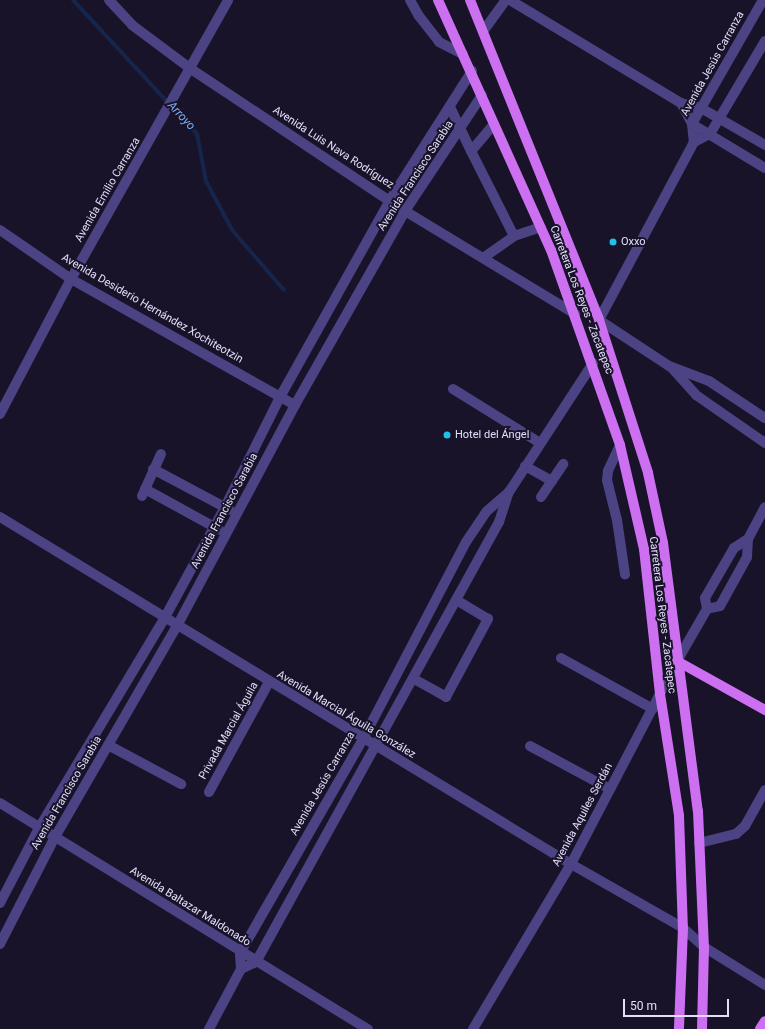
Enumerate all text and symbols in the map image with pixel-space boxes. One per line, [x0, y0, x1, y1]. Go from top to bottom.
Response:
street label: Avenida Jesús Carranza [679, 9, 747, 119]
water label: Arroyo [164, 99, 198, 133]
street label: Avenida Luis Nava Rodríguez [270, 104, 396, 192]
street label: Avenida Francisco Sarabia [375, 118, 457, 234]
street label: Avenida Emilio Carranza [73, 135, 143, 245]
street label: Carretera Los Reyes - Zacatepec [547, 224, 615, 376]
place label: Oxxo [621, 235, 646, 249]
marker: Oxxo [608, 237, 618, 247]
street label: Avenida Desiderio Hernández Xochiteotzin [59, 251, 245, 367]
place label: Hotel del Ángel [455, 428, 529, 442]
marker: Hotel del Ángel [442, 430, 452, 440]
street label: Avenida Francisco Sarabia [189, 451, 261, 571]
street label: Carretera Los Reyes - Zacatepec [646, 536, 678, 694]
street label: Avenida Marcial Águila González [274, 668, 418, 762]
street label: Privada Marcial Águila [197, 680, 261, 782]
street label: Avenida Jesús Carranza [288, 730, 358, 838]
street label: Avenida Francisco Sarabia [29, 734, 105, 852]
street label: Avenida Aquiles Serdán [550, 761, 616, 869]
street label: Avenida Baltazar Maldonado [127, 864, 253, 950]
scale bar [625, 991, 731, 1017]
text: 50 m [630, 999, 657, 1013]

